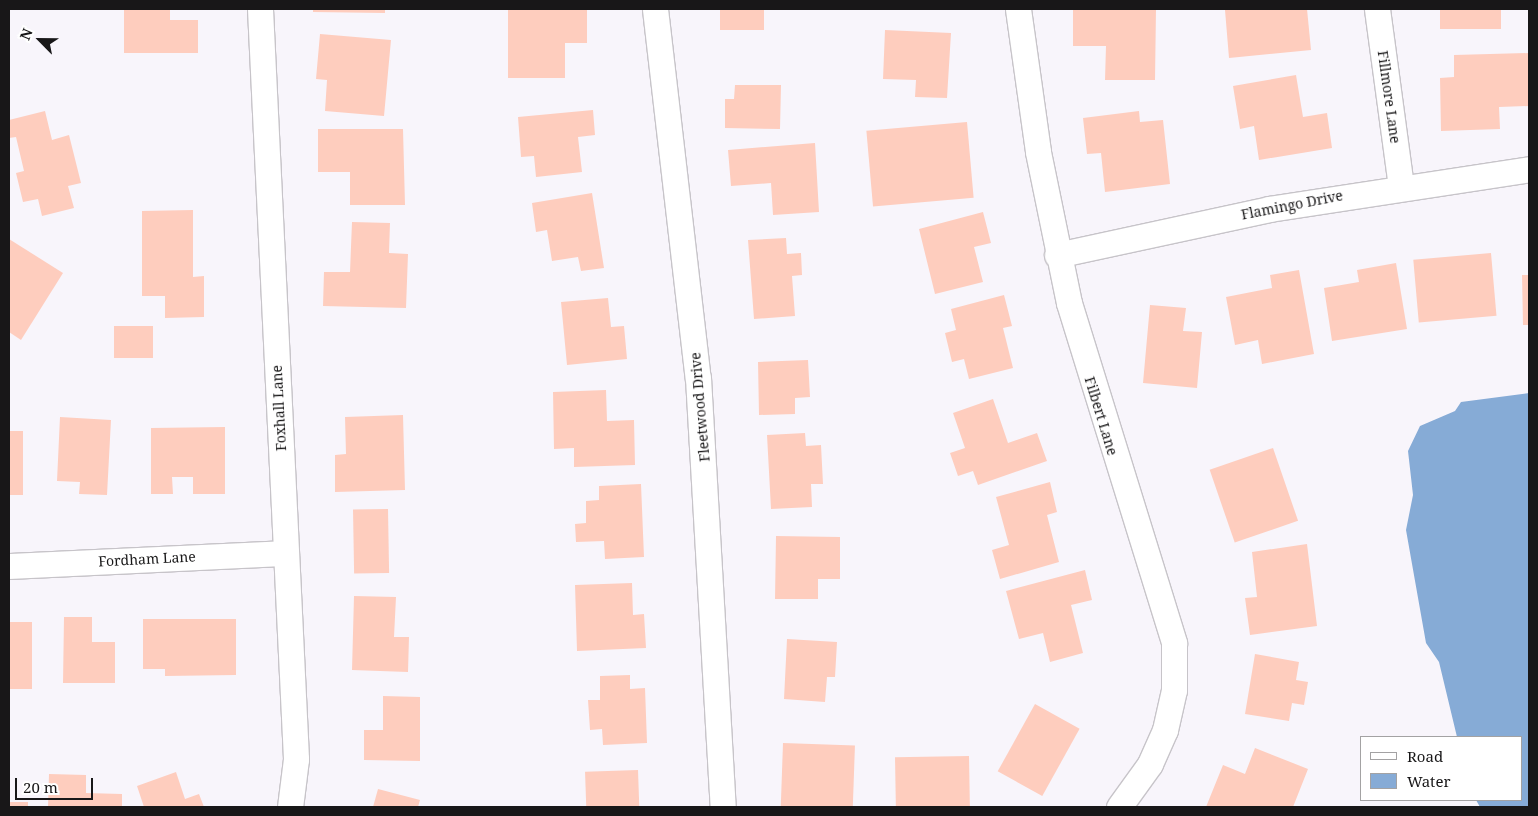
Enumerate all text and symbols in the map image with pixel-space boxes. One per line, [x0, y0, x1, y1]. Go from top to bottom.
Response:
north arrow [15, 15, 65, 65]
text: N [15, 25, 37, 43]
street label: Fillmore Lane [1374, 49, 1404, 145]
street label: Flamingo Drive [1240, 187, 1344, 223]
street label: Fleetwood Drive [687, 352, 713, 462]
street label: Foxhall Lane [268, 365, 290, 451]
street label: Filbert Lane [1081, 375, 1121, 457]
street label: Fordham Lane [98, 548, 196, 570]
legend [1360, 736, 1523, 801]
text: Road [1407, 746, 1443, 766]
scale bar [18, 768, 95, 800]
text: Water [1407, 771, 1450, 791]
text: 20 m [23, 777, 58, 797]

